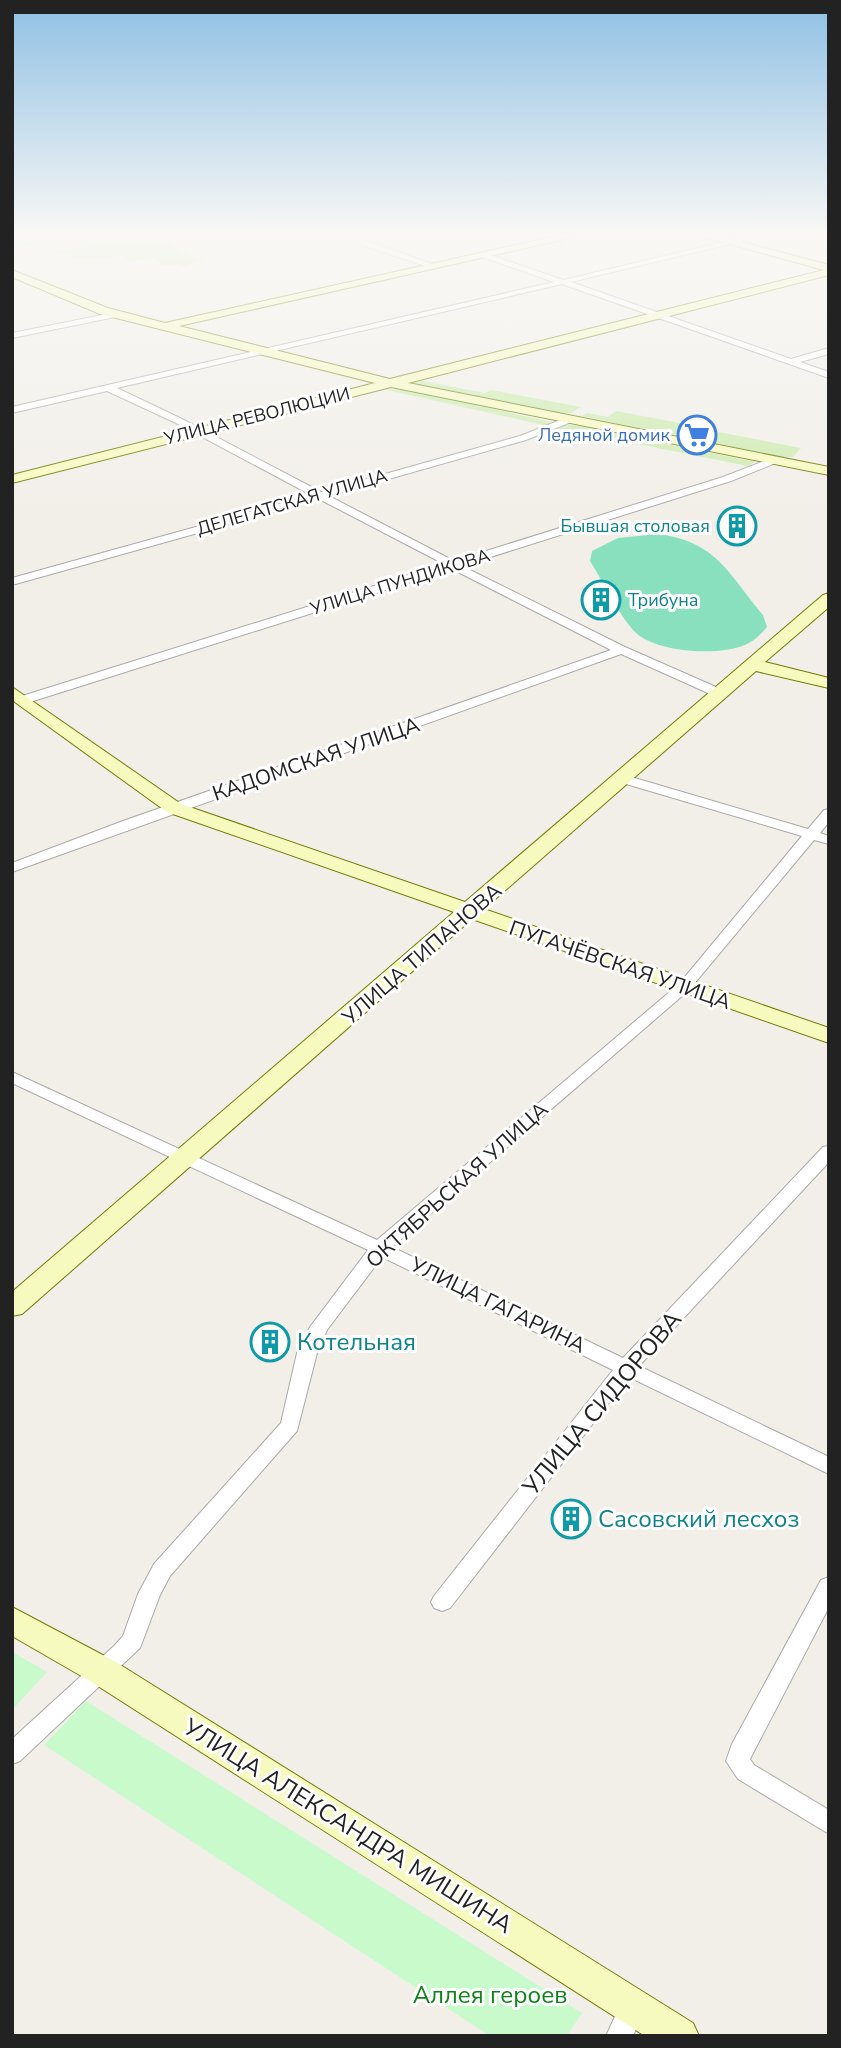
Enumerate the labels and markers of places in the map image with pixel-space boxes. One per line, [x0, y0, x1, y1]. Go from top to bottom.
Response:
supermarket icon: Ледяной домик [676, 414, 718, 456]
place label: Ледяной домик [538, 423, 671, 447]
building icon: Бывшая столовая [716, 505, 758, 547]
place label: Бывшая столовая [560, 514, 710, 538]
building icon: Трибуна [580, 579, 622, 621]
place label: Трибуна [628, 588, 698, 612]
building icon: Котельная [249, 1321, 291, 1363]
place label: Котельная [297, 1326, 416, 1358]
building icon: Сасовский лесхоз [550, 1498, 592, 1540]
place label: Сасовский лесхоз [598, 1503, 799, 1535]

